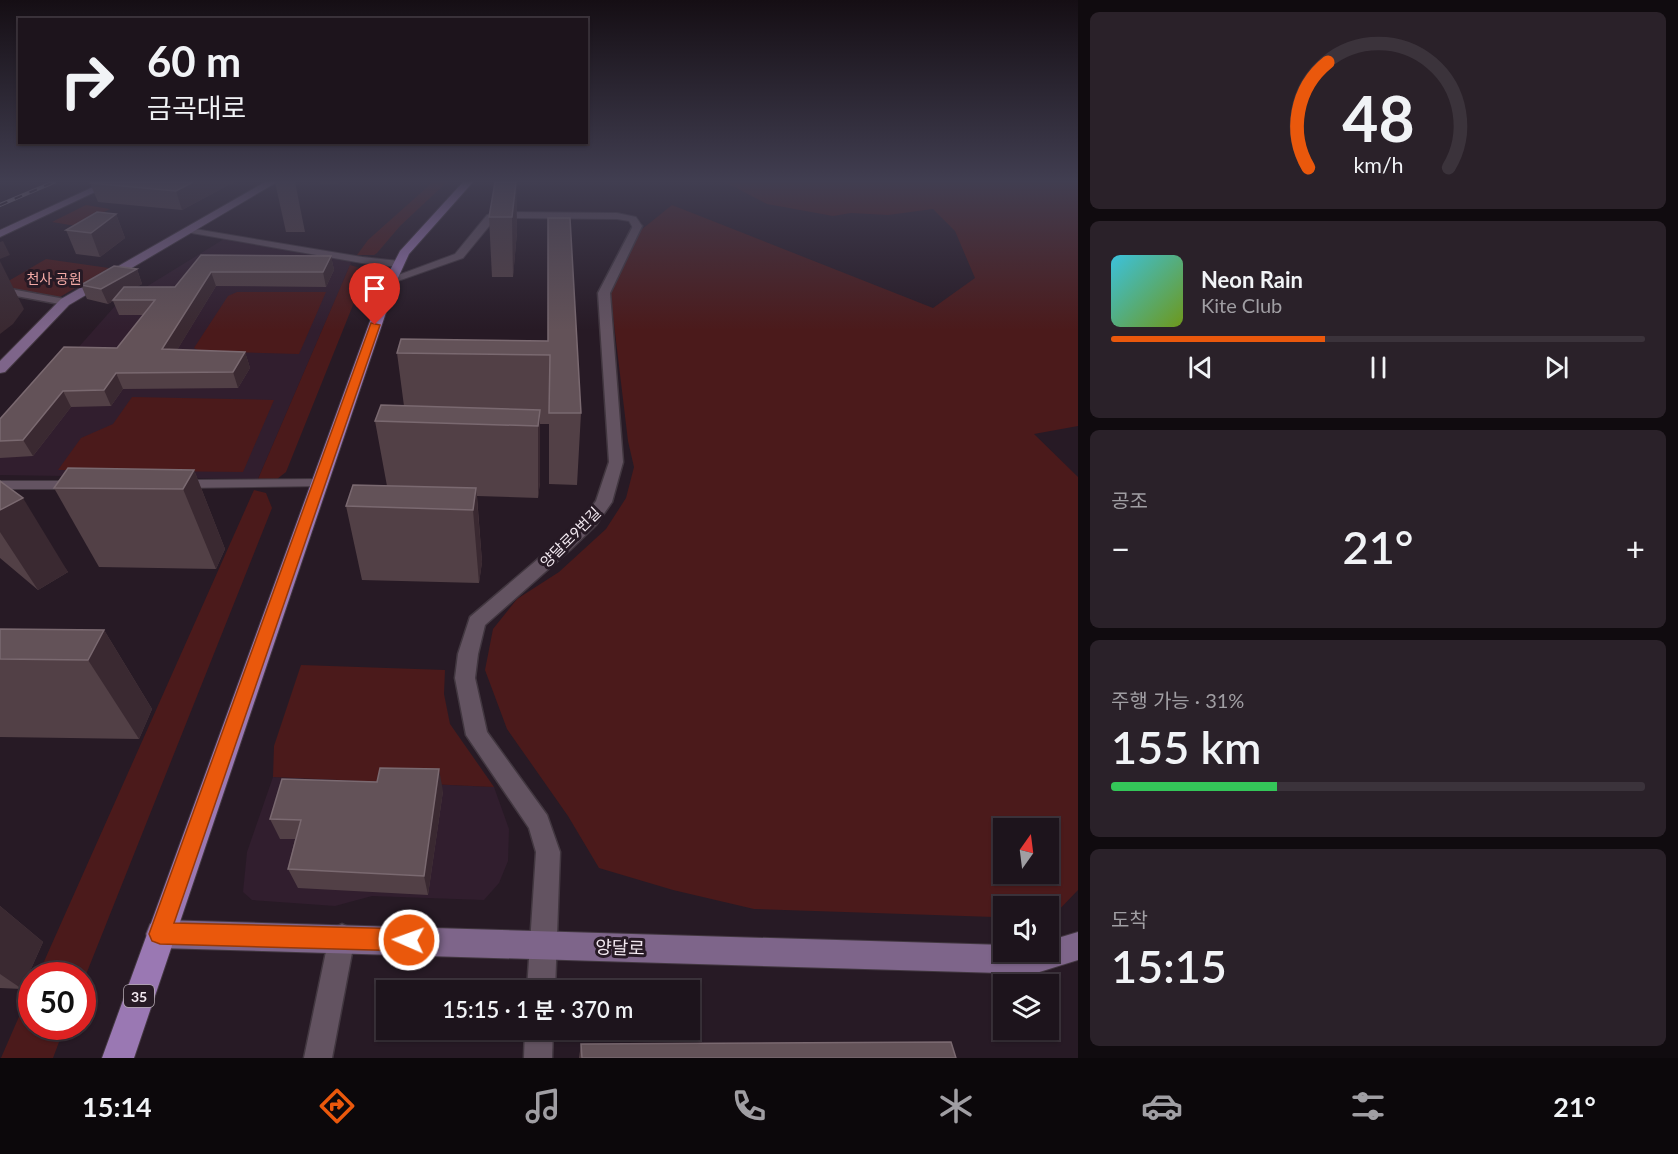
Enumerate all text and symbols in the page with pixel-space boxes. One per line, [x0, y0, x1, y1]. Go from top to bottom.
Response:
text: 60 m [147, 36, 241, 86]
icon: right [48, 42, 126, 120]
text: 48 [1342, 80, 1414, 155]
text: 금곡대로 [147, 91, 246, 124]
text: km/h [1353, 152, 1403, 178]
pin [349, 263, 400, 325]
text: Neon Rain [1201, 266, 1303, 293]
park label: 천사 공원 [26, 270, 82, 287]
icon: arrive [358, 272, 391, 305]
text: Kite Club [1201, 293, 1282, 317]
icon: previous [1184, 351, 1217, 384]
icon: pause [1362, 351, 1395, 384]
icon: next [1540, 351, 1573, 384]
text: 공조 [1111, 488, 1148, 512]
street label: 양달로9번길 [536, 503, 604, 571]
text: 21° [1343, 520, 1413, 574]
text: − [1111, 528, 1130, 568]
text: + [1626, 528, 1645, 568]
text: 주행 가능 · 31% [1111, 688, 1244, 712]
text: 155 km [1111, 720, 1261, 774]
north arrow [993, 818, 1059, 884]
map controls [993, 818, 1059, 1040]
button: sound [993, 896, 1059, 962]
text: 도착 [1111, 907, 1148, 931]
position arrow [377, 908, 441, 972]
street label: 양달로 [595, 935, 645, 959]
text: 15:15 [1111, 939, 1227, 993]
speed limit sign: 50 [18, 962, 96, 1040]
button: layers [993, 974, 1059, 1040]
road number: 35 [124, 985, 154, 1007]
text: 15:15 · 1 분 · 370 m [443, 996, 633, 1023]
icon: directions [316, 1085, 358, 1127]
icon: music [522, 1085, 564, 1127]
icon: phone [728, 1085, 770, 1127]
icon: climate [935, 1085, 977, 1127]
icon: car [1141, 1085, 1183, 1127]
icon: filters [1347, 1085, 1389, 1127]
text: 15:14 [82, 1090, 152, 1123]
text: 21° [1553, 1090, 1596, 1123]

